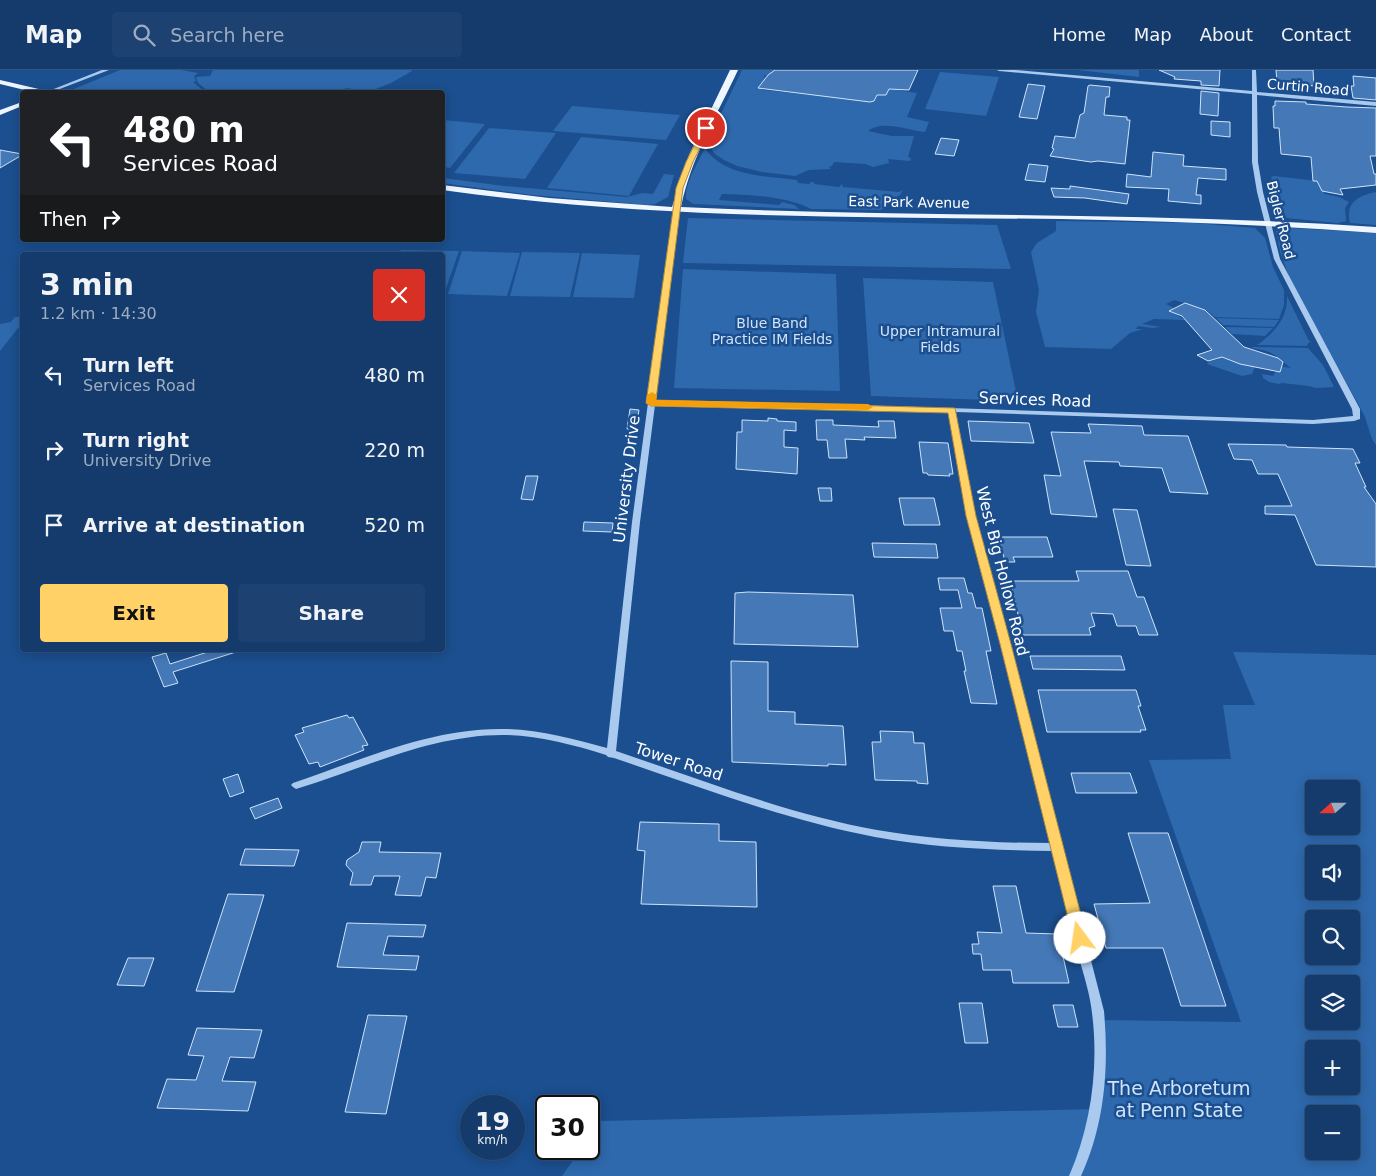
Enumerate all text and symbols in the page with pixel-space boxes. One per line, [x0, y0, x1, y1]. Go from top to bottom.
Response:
search box [112, 12, 462, 57]
text: Map [25, 21, 82, 49]
icon: search [130, 21, 158, 49]
text: Search here [170, 24, 284, 46]
text: Home [1053, 24, 1106, 45]
text: Map [1134, 24, 1172, 45]
text: About [1200, 24, 1253, 45]
text: Contact [1281, 24, 1351, 45]
street label: Curtin Road [1266, 75, 1350, 99]
pin [685, 107, 727, 149]
icon: left [40, 110, 105, 175]
text: 480 m [123, 110, 245, 150]
icon: arrive [692, 114, 720, 142]
text: Services Road [123, 151, 278, 176]
street label: Bigler Road [1264, 179, 1298, 261]
street label: East Park Avenue [848, 193, 970, 211]
icon: right [97, 205, 125, 233]
text: Then [40, 208, 87, 230]
text: 3 min [40, 267, 134, 302]
button: close [373, 269, 425, 321]
text: 1.2 km · 14:30 [40, 304, 157, 323]
park label: Blue Band Practice IM Fields [712, 315, 832, 347]
park label: Upper Intramural Fields [880, 323, 1000, 355]
text: Turn left [83, 354, 174, 376]
icon: left [40, 361, 68, 389]
text: 480 m [364, 364, 425, 386]
text: Services Road [83, 376, 196, 395]
street label: Services Road [978, 388, 1092, 411]
street label: University Drive [609, 414, 644, 544]
text: Turn right [83, 429, 189, 451]
icon: right [40, 436, 68, 464]
text: 220 m [364, 439, 425, 461]
text: University Drive [83, 451, 211, 470]
street label: West Big Hollow Road [972, 484, 1033, 658]
icon: arrive [40, 511, 68, 539]
text: Arrive at destination [83, 514, 305, 536]
text: 520 m [364, 514, 425, 536]
button: Exit [40, 584, 228, 642]
button: Share [238, 584, 425, 642]
street label: Tower Road [631, 738, 725, 785]
north arrow [1305, 780, 1360, 835]
map controls [1305, 780, 1360, 1160]
button: sound [1305, 845, 1360, 900]
button: search [1305, 910, 1360, 965]
position arrow [1053, 911, 1105, 963]
button: layers [1305, 975, 1360, 1030]
button: + [1305, 1040, 1360, 1095]
park label: The Arboretum at Penn State [1107, 1077, 1250, 1121]
speed limit sign: 30 [535, 1095, 600, 1160]
button: − [1305, 1105, 1360, 1160]
text: 19 [475, 1107, 510, 1136]
text: km/h [477, 1133, 508, 1147]

